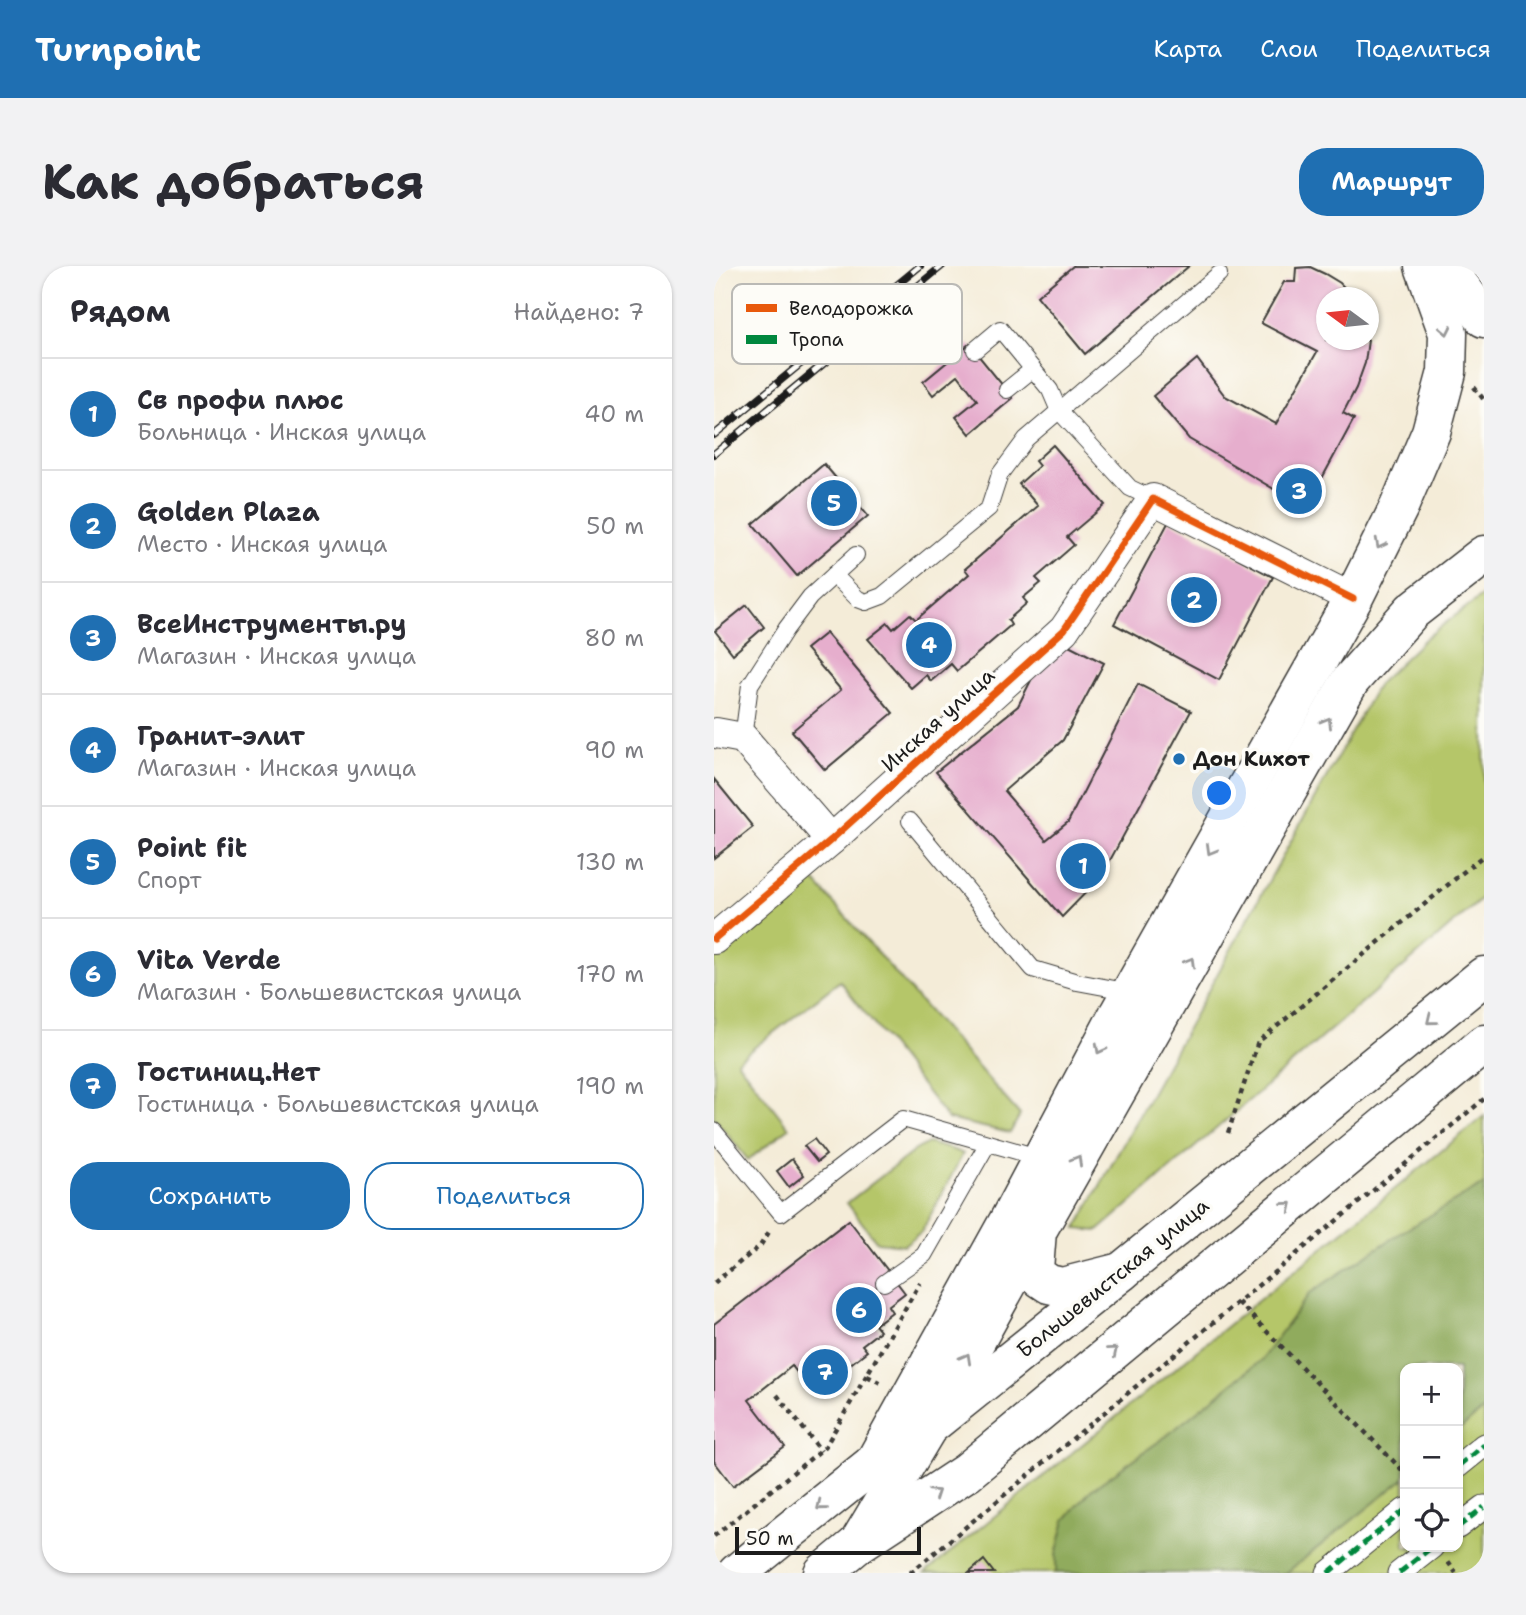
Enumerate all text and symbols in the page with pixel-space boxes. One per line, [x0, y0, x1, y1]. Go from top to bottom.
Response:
text: Turnpoint [35, 27, 201, 72]
text: Карта [1154, 33, 1222, 65]
text: Слои [1260, 33, 1318, 65]
text: Поделиться [1356, 33, 1491, 65]
button: Маршрут [1299, 148, 1484, 216]
text: Как добраться [42, 149, 424, 215]
legend [732, 284, 962, 364]
north arrow [1316, 287, 1379, 350]
text: Рядом [70, 291, 170, 332]
text: Велодорожка [789, 296, 913, 321]
text: Найдено: 7 [514, 297, 644, 327]
one-way arrow [1437, 324, 1452, 336]
text: Тропа [789, 327, 844, 352]
text: Св профи плюс [137, 382, 344, 417]
text: 1 [88, 399, 98, 429]
text: 40 m [584, 399, 644, 429]
text: Больница · Инская улица [137, 417, 426, 447]
pin: 3 [1276, 465, 1322, 517]
pin: 5 [811, 477, 857, 529]
text: Golden Plaza [137, 494, 320, 529]
text: 2 [85, 511, 101, 541]
text: 50 m [586, 511, 644, 541]
text: Место · Инская улица [137, 529, 387, 559]
one-way arrow [1375, 537, 1389, 549]
pin: 2 [1171, 574, 1217, 626]
text: ВсеИнструменты.ру [137, 606, 406, 641]
pin: 4 [906, 619, 952, 671]
text: 3 [85, 623, 101, 653]
text: 80 m [585, 623, 644, 653]
text: Магазин · Инская улица [137, 641, 416, 671]
street label: Инская улица [875, 662, 1001, 778]
one-way arrow [1319, 716, 1332, 729]
text: Гранит-элит [137, 718, 305, 753]
text: 4 [85, 735, 101, 765]
text: 90 m [584, 735, 644, 765]
place label: Дон Кихот [1193, 745, 1310, 773]
marker: Дон Кихот [1171, 751, 1187, 767]
text: Магазин · Инская улица [137, 753, 416, 783]
your location [1202, 776, 1236, 810]
text: Point fit [137, 830, 247, 865]
pin: 1 [1060, 840, 1106, 892]
one-way arrow [1206, 843, 1219, 856]
text: 5 [86, 847, 100, 877]
text: 130 m [576, 847, 644, 877]
text: Спорт [137, 865, 202, 895]
text: Vita Verde [137, 942, 281, 977]
one-way arrow [1182, 957, 1195, 969]
text: 6 [85, 959, 101, 989]
text: 170 m [576, 959, 644, 989]
text: Магазин · Большевистская улица [137, 977, 521, 1007]
one-way arrow [1427, 1011, 1439, 1024]
one-way arrow [1094, 1042, 1108, 1054]
text: Гостиниц.Нет [137, 1054, 320, 1089]
text: 7 [85, 1071, 101, 1101]
text: 190 m [576, 1071, 644, 1101]
text: Гостиница · Большевистская улица [137, 1089, 539, 1119]
one-way arrow [1069, 1154, 1082, 1167]
button: Сохранить [70, 1162, 350, 1230]
button: Поделиться [364, 1162, 644, 1230]
street label: Большевистская улица [1011, 1192, 1215, 1364]
one-way arrow [1280, 1202, 1293, 1214]
pin: 6 [836, 1284, 882, 1336]
pin: 7 [802, 1346, 848, 1398]
one-way arrow [1105, 1347, 1118, 1359]
one-way arrow [958, 1353, 971, 1365]
map controls [1400, 1363, 1463, 1552]
button: + [1400, 1363, 1463, 1426]
button: − [1400, 1426, 1463, 1489]
one-way arrow [927, 1489, 940, 1501]
button: locate [1400, 1489, 1463, 1552]
one-way arrow [817, 1497, 829, 1510]
scale bar [735, 1524, 920, 1556]
text: 50 m [746, 1526, 794, 1551]

